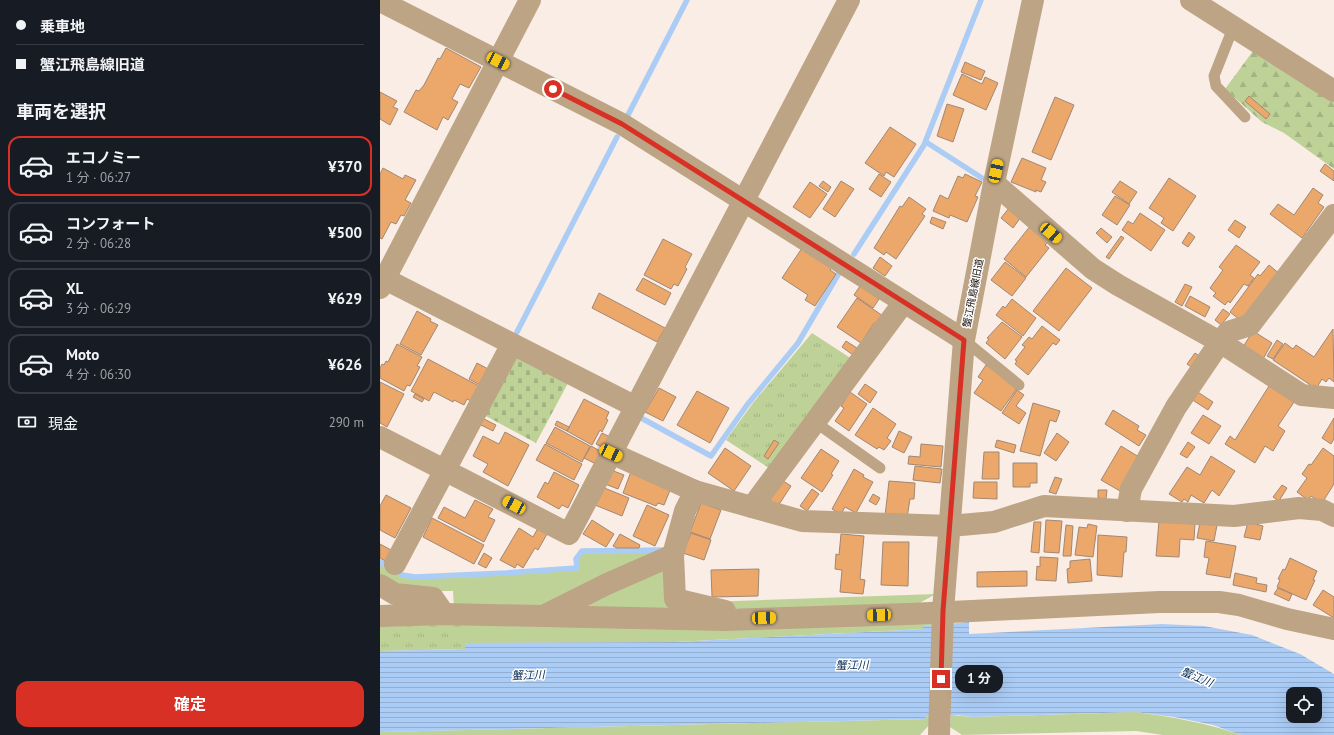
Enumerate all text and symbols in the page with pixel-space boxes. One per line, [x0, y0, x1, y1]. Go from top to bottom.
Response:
text: 乗車地 [40, 17, 85, 36]
car [485, 50, 511, 72]
text: 蟹江飛島線旧道 [40, 55, 145, 74]
route start [544, 80, 562, 98]
text: 車両を選択 [16, 100, 106, 123]
icon: car [18, 148, 54, 184]
text: エコノミー [66, 148, 141, 167]
text: ¥370 [328, 157, 362, 176]
car [988, 158, 1004, 184]
text: 1 分 · 06:27 [66, 169, 131, 186]
icon: car [18, 214, 54, 250]
text: コンフォート [66, 214, 156, 233]
car [1038, 221, 1064, 245]
text: ¥500 [328, 223, 362, 242]
text: 2 分 · 06:28 [66, 235, 131, 252]
street label: 蟹江飛島線旧道 [960, 257, 986, 329]
text: XL [66, 279, 83, 298]
icon: car [18, 280, 54, 316]
text: ¥629 [328, 289, 362, 308]
text: 3 分 · 06:29 [66, 300, 131, 317]
text: Moto [66, 345, 99, 364]
icon: car [18, 346, 54, 382]
text: ¥626 [328, 355, 362, 374]
text: 4 分 · 06:30 [66, 366, 131, 383]
icon: cash [16, 411, 38, 433]
text: 現金 [48, 414, 78, 433]
text: 290 m [329, 414, 364, 431]
car [598, 442, 624, 464]
car [501, 494, 527, 516]
car [867, 609, 891, 621]
car [752, 612, 776, 624]
water label: 蟹江川 [835, 658, 870, 672]
water label: 蟹江川 [1179, 664, 1216, 690]
callout: 1 分 [955, 665, 1003, 693]
water label: 蟹江川 [511, 667, 546, 683]
route end [932, 670, 950, 688]
text: 1 分 [967, 670, 991, 687]
button: 確定 [16, 681, 364, 727]
map controls [1286, 687, 1322, 723]
button: locate [1286, 687, 1322, 723]

